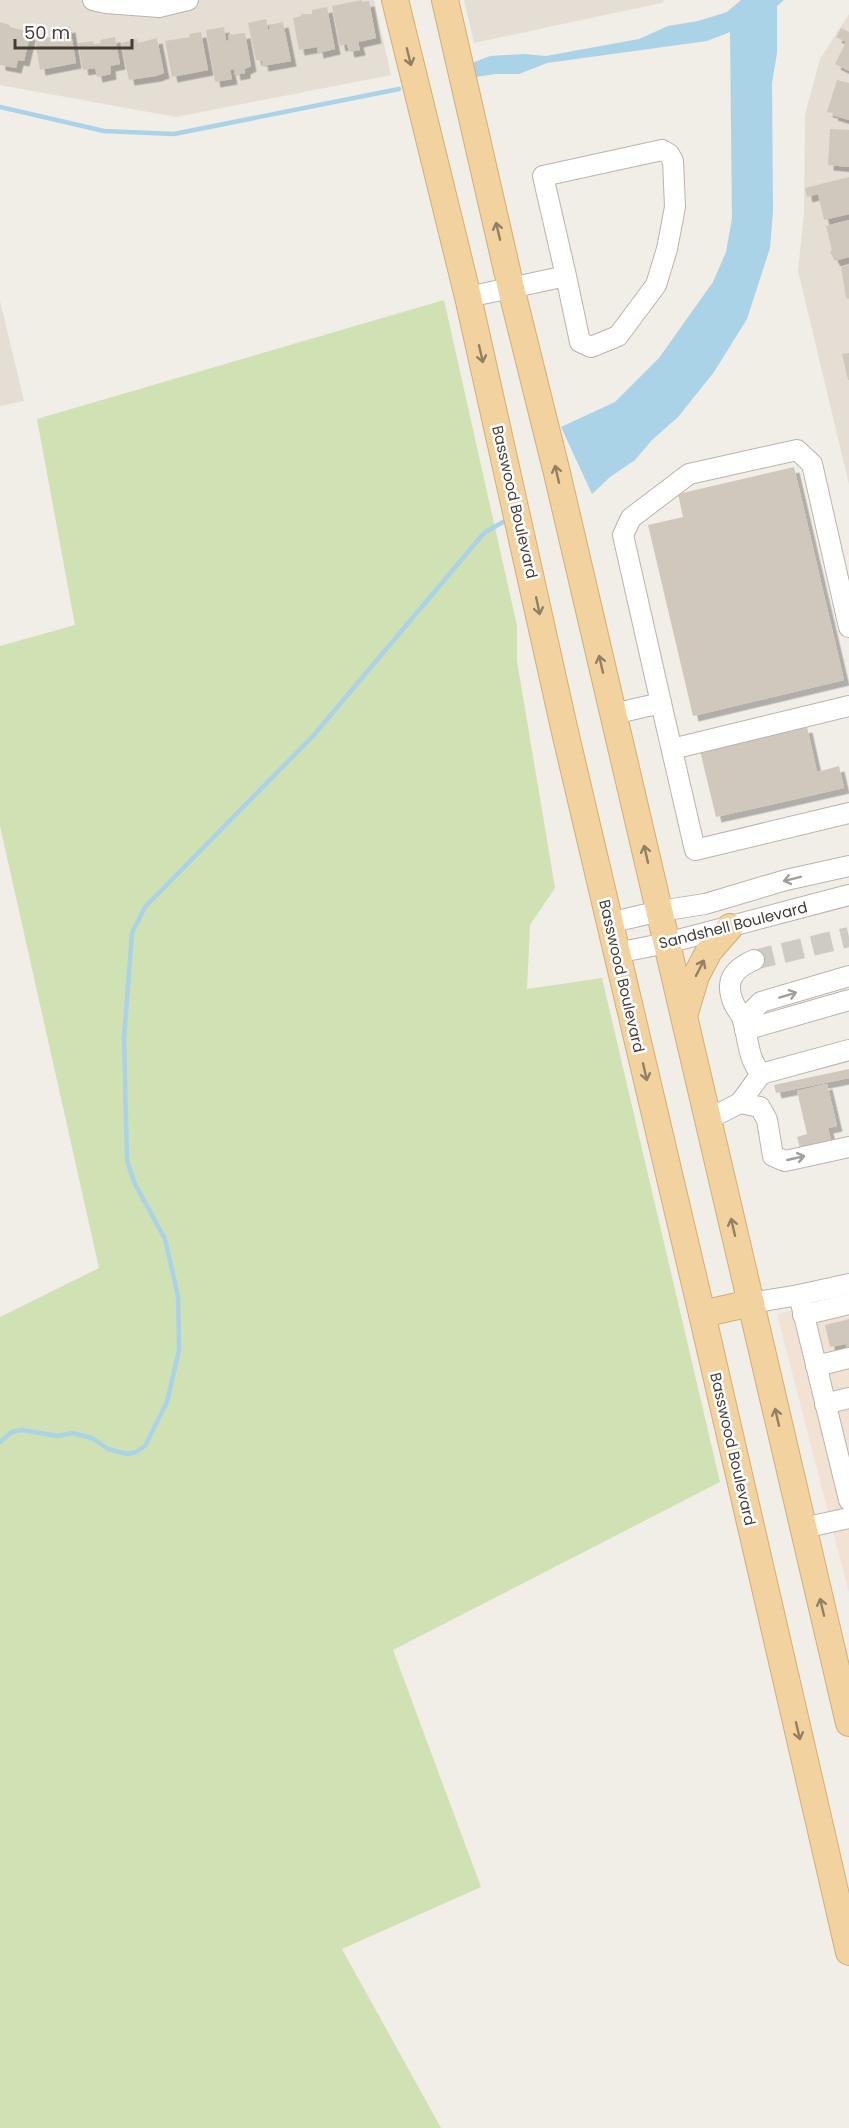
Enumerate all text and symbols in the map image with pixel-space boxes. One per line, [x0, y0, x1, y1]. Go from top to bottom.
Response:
scale bar [15, 12, 132, 50]
text: 50 m [24, 20, 70, 45]
one-way arrow [403, 47, 415, 66]
one-way arrow [491, 222, 503, 241]
one-way arrow [476, 344, 488, 363]
street label: Basswood Boulevard [487, 423, 543, 581]
one-way arrow [551, 465, 563, 484]
one-way arrow [532, 596, 544, 615]
one-way arrow [595, 655, 607, 674]
one-way arrow [640, 844, 651, 864]
one-way arrow [783, 874, 802, 886]
street label: Sandshell Boulevard [656, 896, 810, 954]
street label: Basswood Boulevard [594, 897, 650, 1055]
one-way arrow [695, 959, 707, 977]
one-way arrow [778, 989, 797, 1000]
one-way arrow [639, 1062, 651, 1081]
one-way arrow [787, 1151, 806, 1163]
one-way arrow [727, 1218, 738, 1238]
street label: Basswood Boulevard [705, 1370, 761, 1528]
one-way arrow [771, 1408, 783, 1427]
one-way arrow [815, 1598, 827, 1617]
one-way arrow [792, 1722, 804, 1741]

